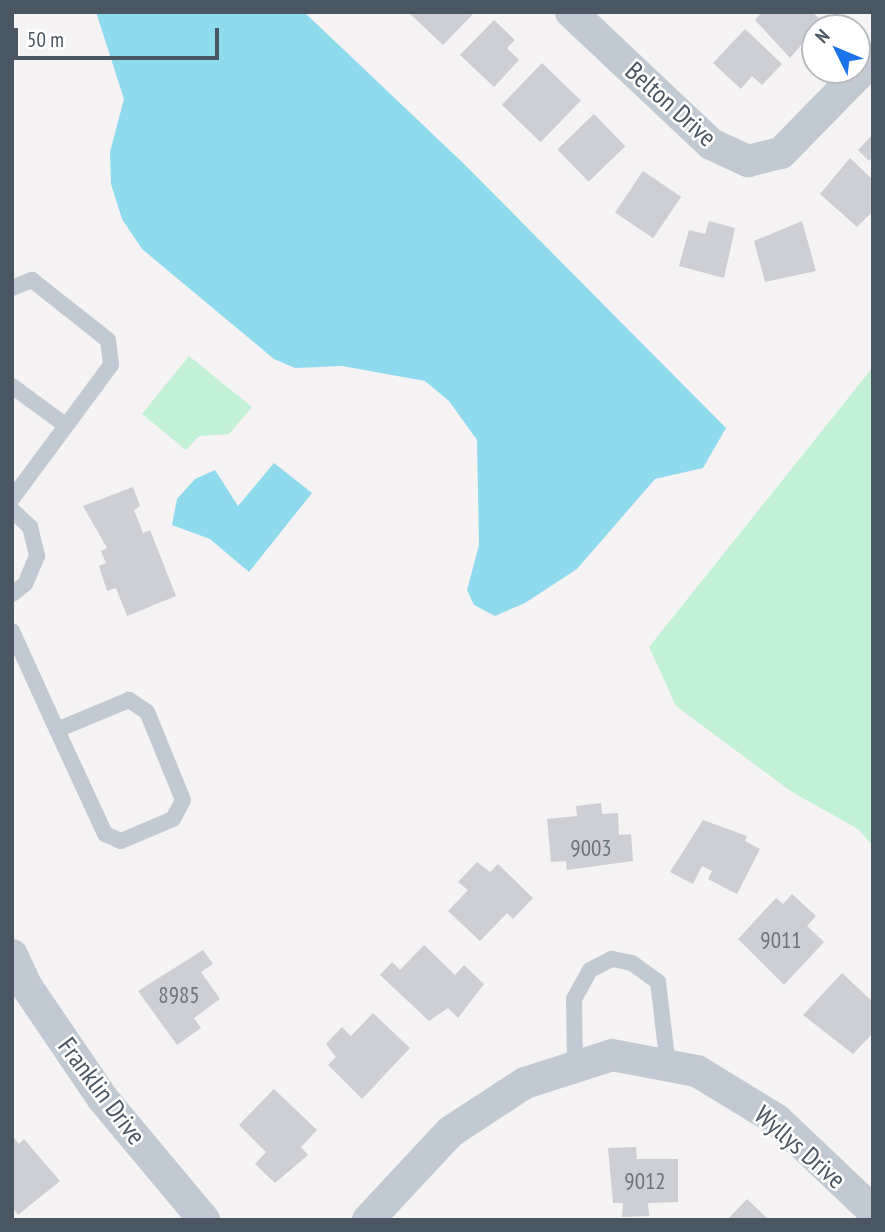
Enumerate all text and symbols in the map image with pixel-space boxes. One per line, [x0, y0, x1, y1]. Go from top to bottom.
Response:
scale bar [18, 14, 222, 58]
north arrow [801, 14, 871, 84]
text: N [810, 24, 834, 48]
text: 50 m [27, 26, 64, 53]
street label: Belton Drive [619, 55, 723, 153]
house number: 9003 [570, 834, 612, 862]
house number: 9011 [760, 926, 802, 954]
house number: 8985 [158, 981, 200, 1009]
street label: Franklin Drive [52, 1031, 152, 1151]
street label: Wyllys Drive [748, 1099, 852, 1195]
house number: 9012 [624, 1167, 666, 1195]

